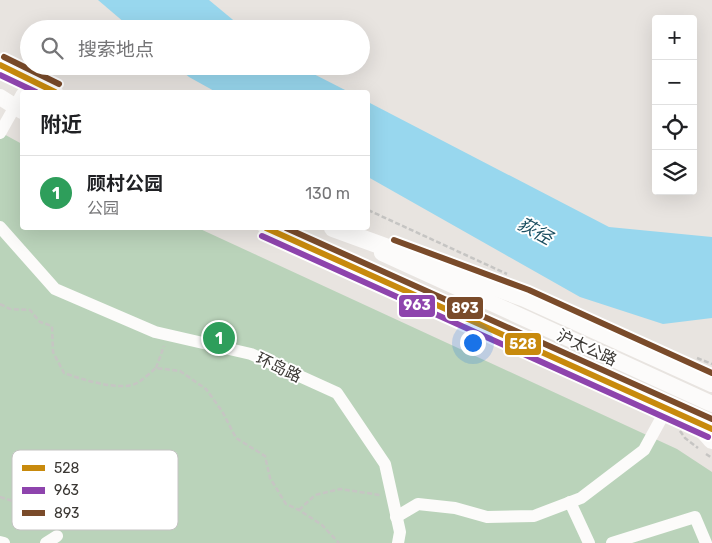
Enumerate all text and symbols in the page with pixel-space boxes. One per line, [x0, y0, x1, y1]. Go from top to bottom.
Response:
map controls [652, 15, 697, 195]
button: + [652, 15, 697, 60]
search box [20, 20, 370, 75]
icon: search [38, 34, 66, 62]
text: 搜索地点 [78, 38, 154, 61]
button: − [652, 60, 697, 105]
button: locate [652, 105, 697, 150]
text: 附近 [40, 112, 82, 137]
button: layers [652, 150, 697, 195]
text: 顾村公园 [87, 172, 163, 195]
text: 1 [52, 184, 60, 203]
text: 130 m [305, 184, 350, 203]
text: 公园 [87, 199, 119, 218]
water label: 荻径 [514, 213, 558, 250]
line badge: 963 [398, 294, 436, 318]
line badge: 893 [446, 296, 484, 320]
text: 963 [403, 297, 431, 314]
text: 893 [451, 300, 479, 317]
pin: 1 [203, 319, 235, 357]
street label: 沪太公路 [554, 325, 620, 370]
your location [460, 330, 486, 356]
line badge: 528 [504, 332, 542, 356]
text: 528 [509, 336, 537, 353]
street label: 环岛路 [253, 349, 305, 386]
legend [12, 450, 178, 530]
text: 528 [54, 460, 80, 477]
text: 963 [54, 482, 79, 499]
text: 893 [54, 505, 79, 522]

